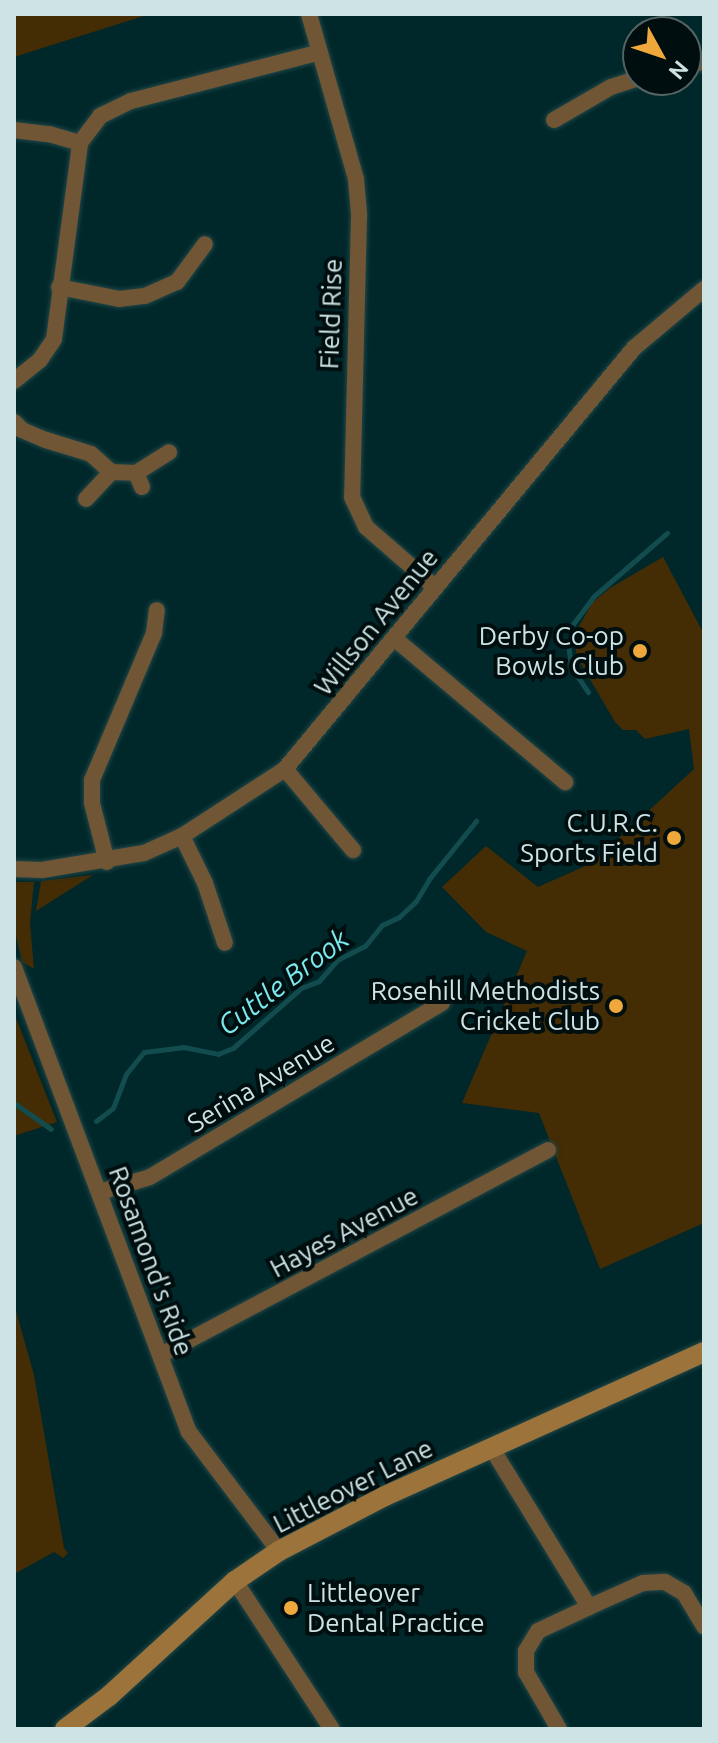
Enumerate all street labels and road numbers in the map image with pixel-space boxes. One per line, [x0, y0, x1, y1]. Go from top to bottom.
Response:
street label: Field Rise [313, 258, 349, 370]
street label: Willson Avenue [307, 542, 445, 702]
street label: Serina Avenue [182, 1027, 340, 1139]
street label: Rosamond's Ride [102, 1162, 200, 1360]
street label: Hayes Avenue [265, 1180, 423, 1284]
street label: Littleover Lane [268, 1432, 438, 1540]

